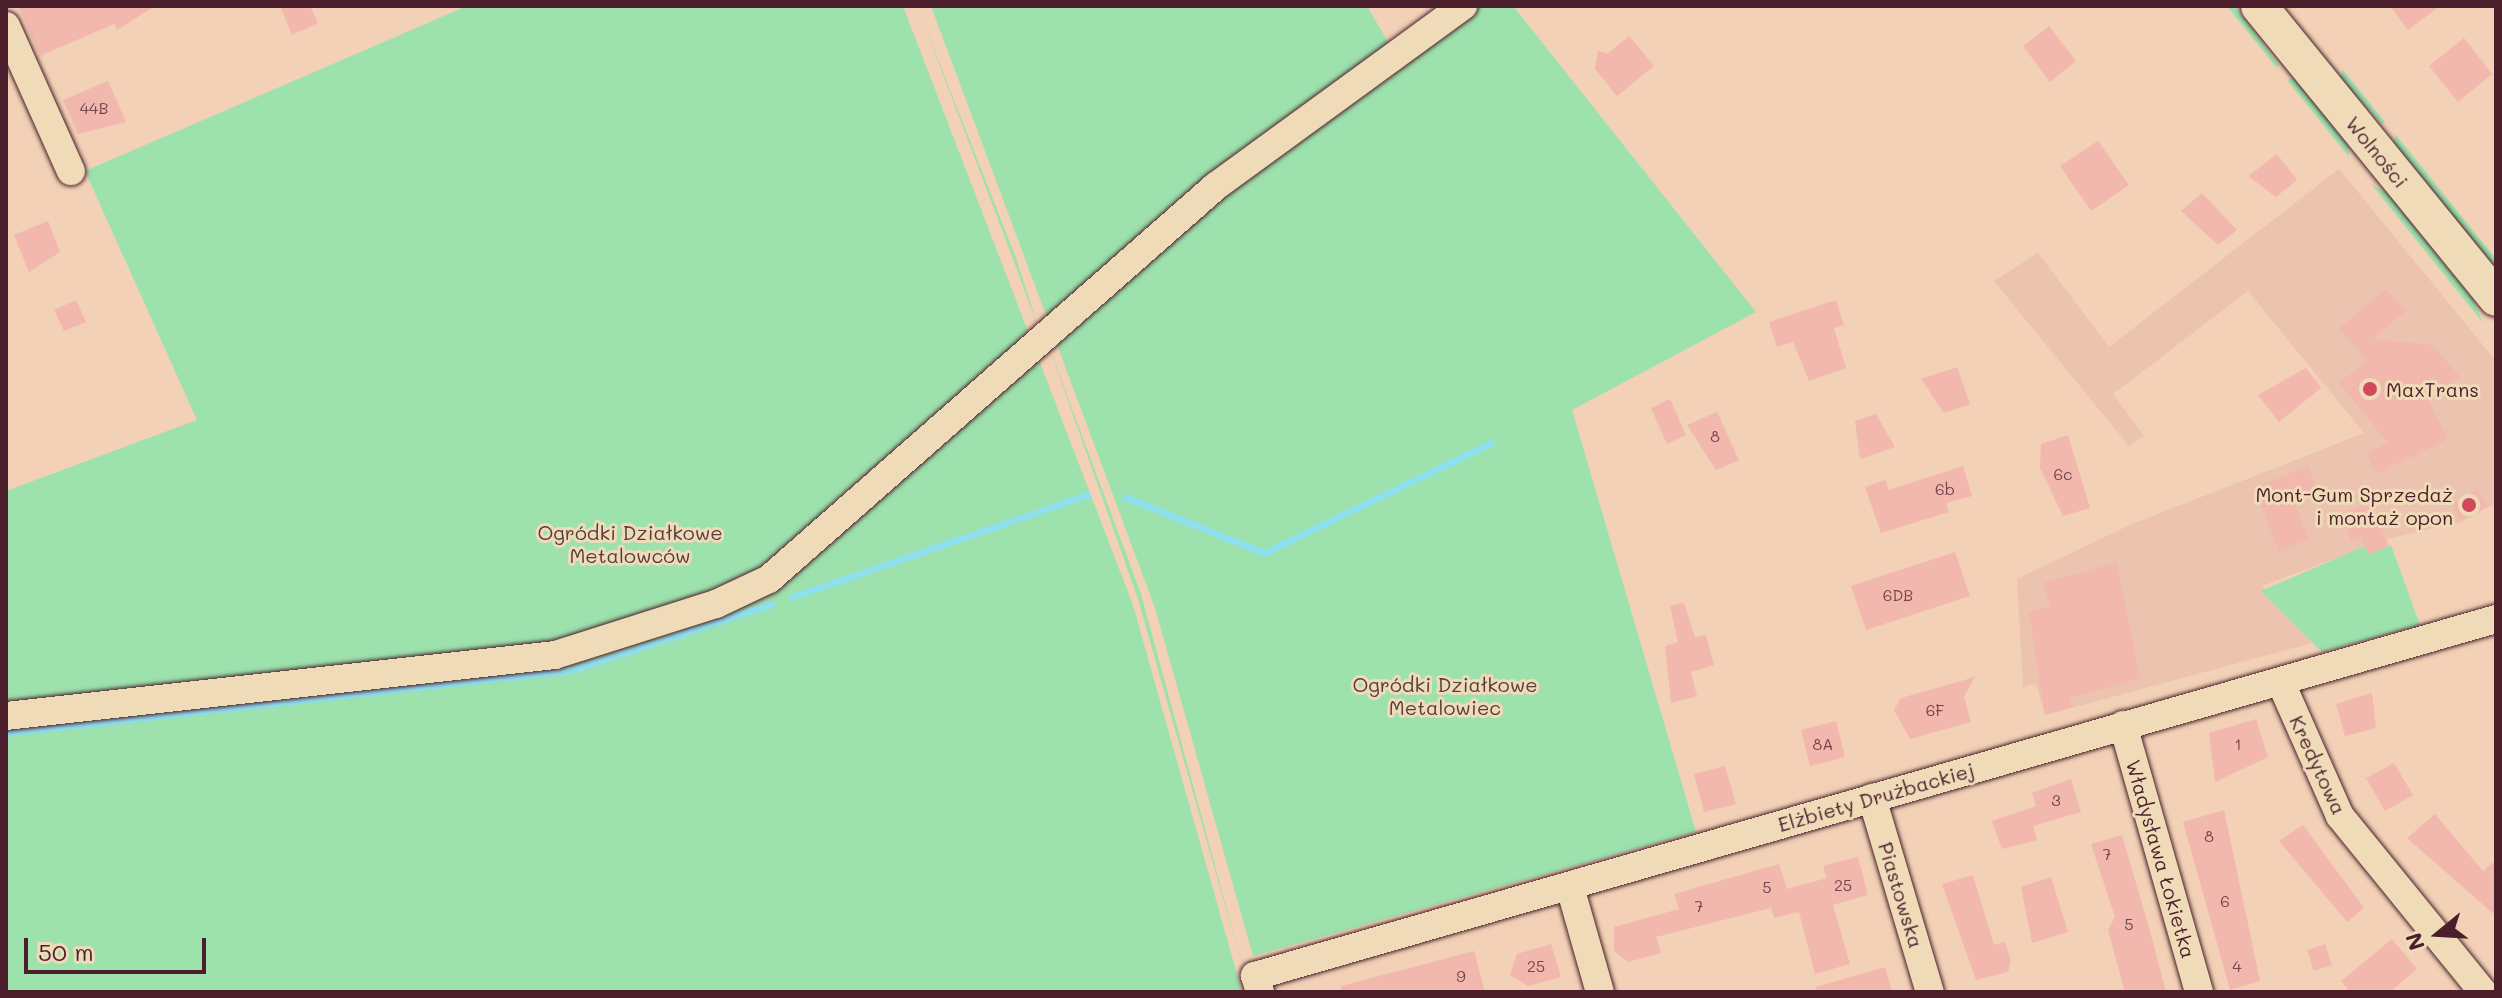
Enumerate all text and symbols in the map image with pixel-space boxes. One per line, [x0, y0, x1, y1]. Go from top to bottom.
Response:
house number: 44B [80, 98, 108, 118]
street label: Wolności [2341, 111, 2413, 193]
place label: MaxTrans [2386, 377, 2479, 401]
marker: MaxTrans [2361, 380, 2379, 398]
house number: 8 [1710, 426, 1720, 446]
house number: 6c [2053, 464, 2073, 484]
house number: 6b [1935, 479, 1955, 499]
place label: Mont-Gum Sprzedaż i montaż opon [2255, 482, 2453, 529]
marker: Mont-Gum Sprzedaż i montaż opon [2460, 496, 2478, 514]
park label: Ogródki Działkowe Metalowców [537, 520, 723, 567]
house number: 6DB [1883, 585, 1913, 605]
park label: Ogródki Działkowe Metalowiec [1352, 673, 1538, 720]
house number: 6F [1926, 700, 1944, 720]
street label: Kredytowa [2285, 712, 2351, 818]
house number: 8A [1813, 734, 1833, 754]
house number: 1 [2234, 734, 2242, 754]
street label: Elżbiety Drużbackiej [1775, 757, 1977, 837]
street label: Władysława Łokietka [2121, 757, 2201, 961]
house number: 3 [2051, 790, 2061, 810]
house number: 8 [2204, 826, 2214, 846]
street label: Piastowska [1874, 839, 1928, 951]
house number: 7 [2103, 844, 2111, 864]
house number: 25 [1834, 875, 1852, 895]
house number: 5 [1762, 877, 1772, 897]
house number: 6 [2220, 891, 2230, 911]
north arrow [2398, 894, 2478, 974]
house number: 7 [1695, 896, 1703, 916]
house number: 5 [2124, 914, 2134, 934]
scale bar [28, 922, 210, 972]
text: N [2398, 929, 2431, 954]
text: 50 m [38, 936, 94, 967]
house number: 25 [1527, 956, 1545, 976]
house number: 4 [2232, 956, 2242, 976]
house number: 9 [1456, 966, 1466, 986]

